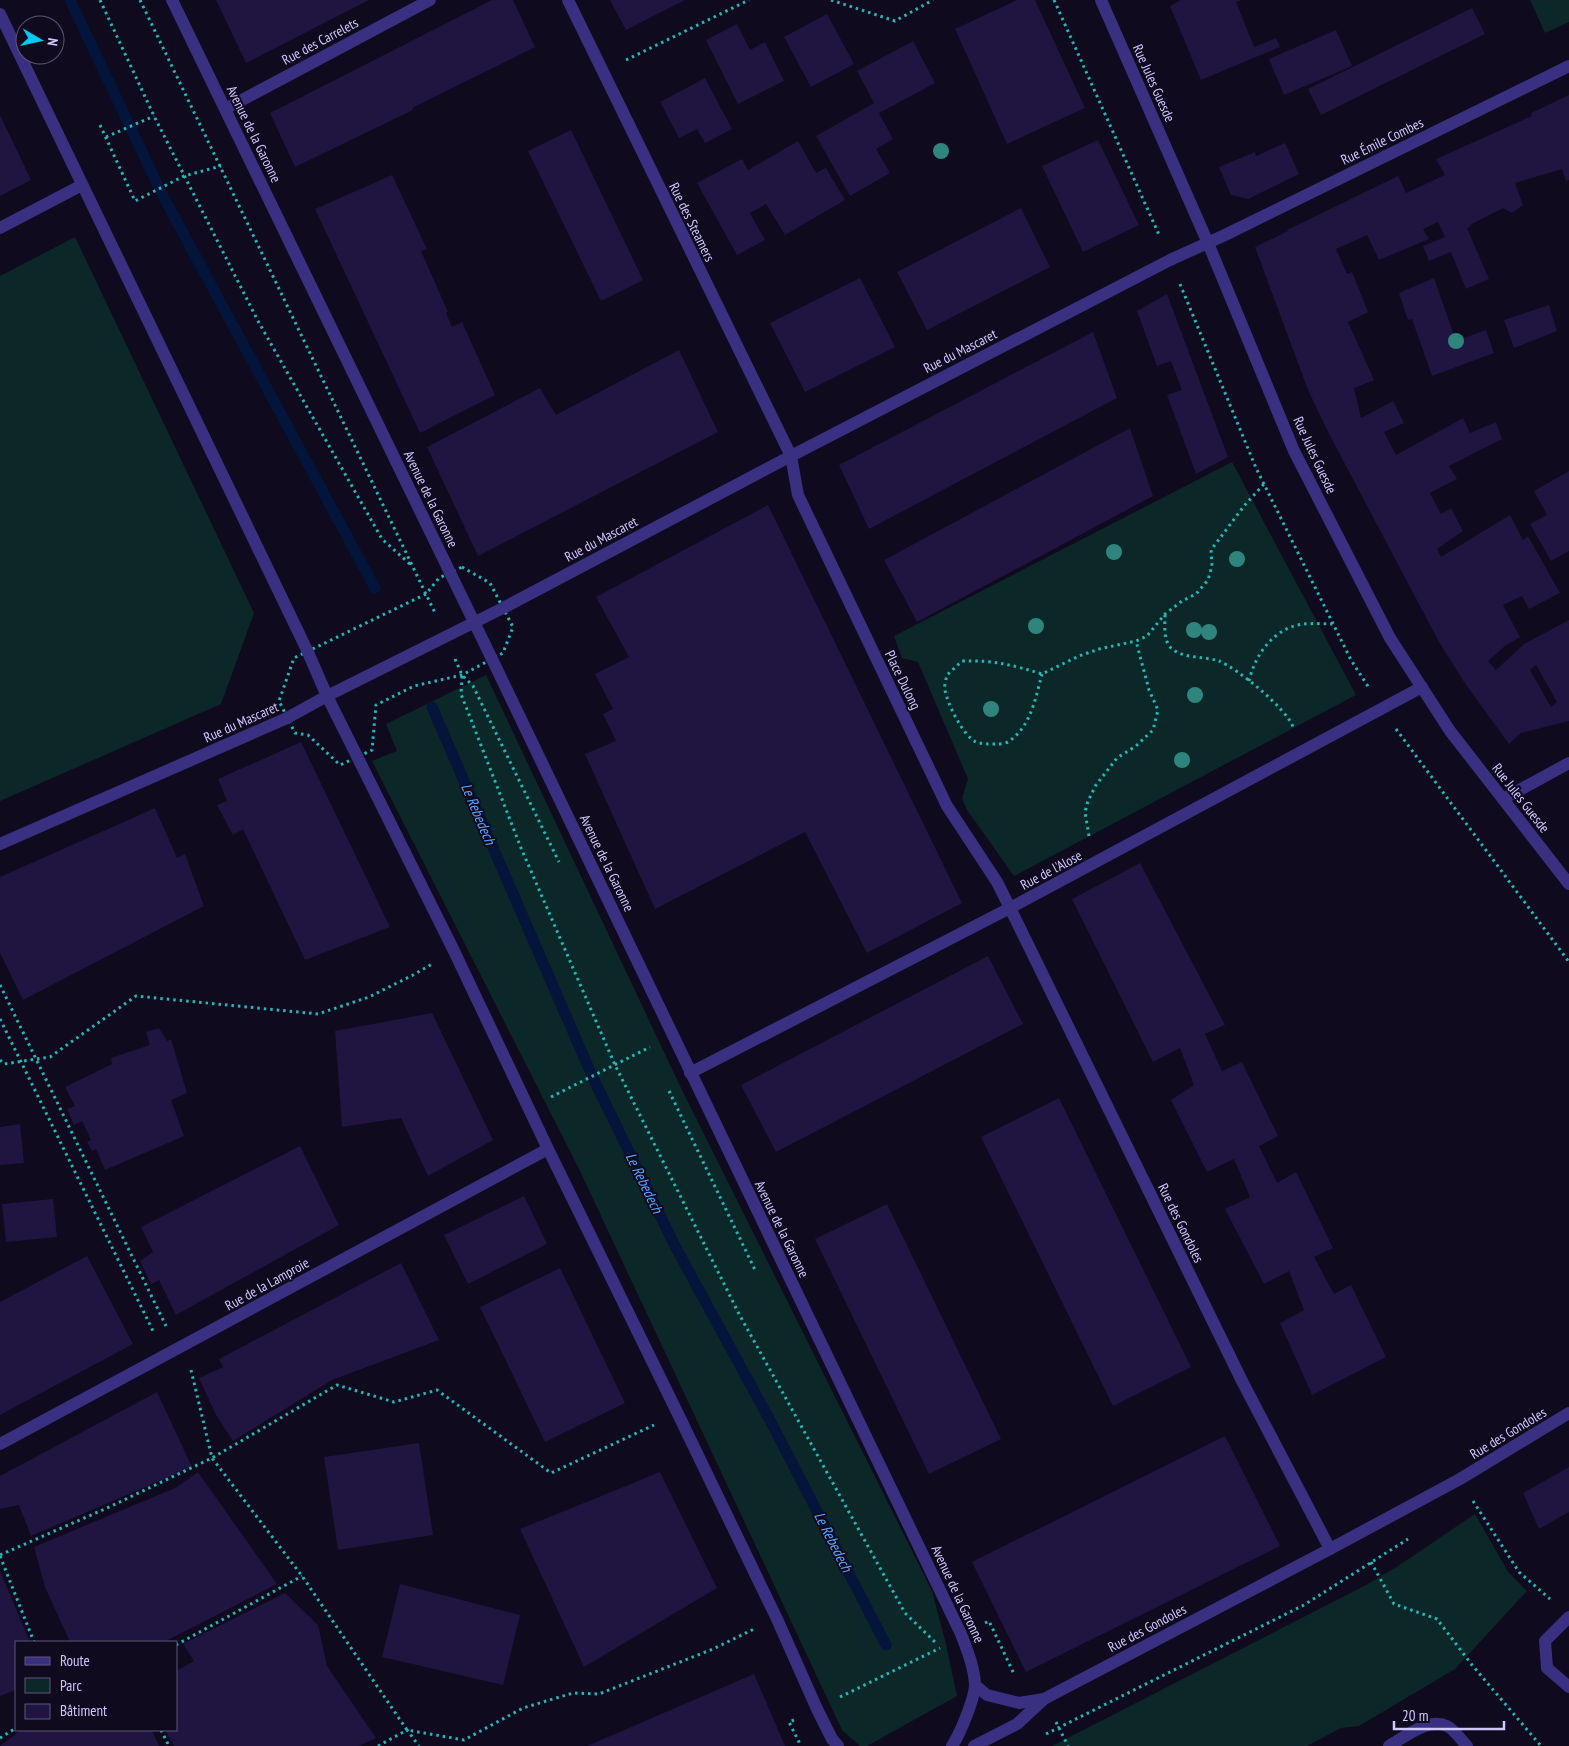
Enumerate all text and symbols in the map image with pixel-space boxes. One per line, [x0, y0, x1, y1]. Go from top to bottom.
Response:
street label: Rue des Carrelets [279, 13, 362, 69]
north arrow [15, 15, 65, 65]
text: N [43, 37, 62, 47]
street label: Rue Jules Guesde [1129, 41, 1179, 125]
street label: Avenue de la Garonne [223, 83, 285, 186]
street label: Rue Émile Combes [1338, 113, 1426, 169]
street label: Rue des Steamers [665, 180, 719, 265]
street label: Rue du Mascaret [920, 325, 1000, 377]
street label: Rue Jules Guesde [1289, 414, 1341, 497]
street label: Avenue de la Garonne [400, 448, 462, 551]
street label: Rue du Mascaret [561, 512, 641, 566]
street label: Place Dulong [881, 647, 925, 713]
street label: Rue du Mascaret [201, 697, 281, 746]
street label: Rue Jules Guesde [1488, 760, 1554, 836]
water label: Le Rebedech [457, 780, 500, 849]
street label: Avenue de la Garonne [576, 812, 638, 915]
street label: Rue de l'Alose [1017, 846, 1085, 894]
water label: Le Rebedech [622, 1149, 668, 1217]
street label: Avenue de la Garonne [751, 1178, 813, 1281]
street label: Rue des Gondoles [1154, 1180, 1208, 1266]
street label: Rue de la Lamproie [222, 1253, 312, 1314]
street label: Rue des Gondoles [1466, 1403, 1550, 1463]
water label: Le Rebedech [810, 1509, 857, 1576]
street label: Avenue de la Garonne [928, 1542, 989, 1646]
street label: Rue des Gondoles [1105, 1600, 1189, 1656]
legend [15, 1641, 178, 1731]
text: Route [60, 1651, 90, 1670]
text: Parc [60, 1676, 82, 1695]
scale bar [1394, 1698, 1504, 1730]
text: Bâtiment [60, 1701, 107, 1720]
text: 20 m [1402, 1706, 1428, 1725]

